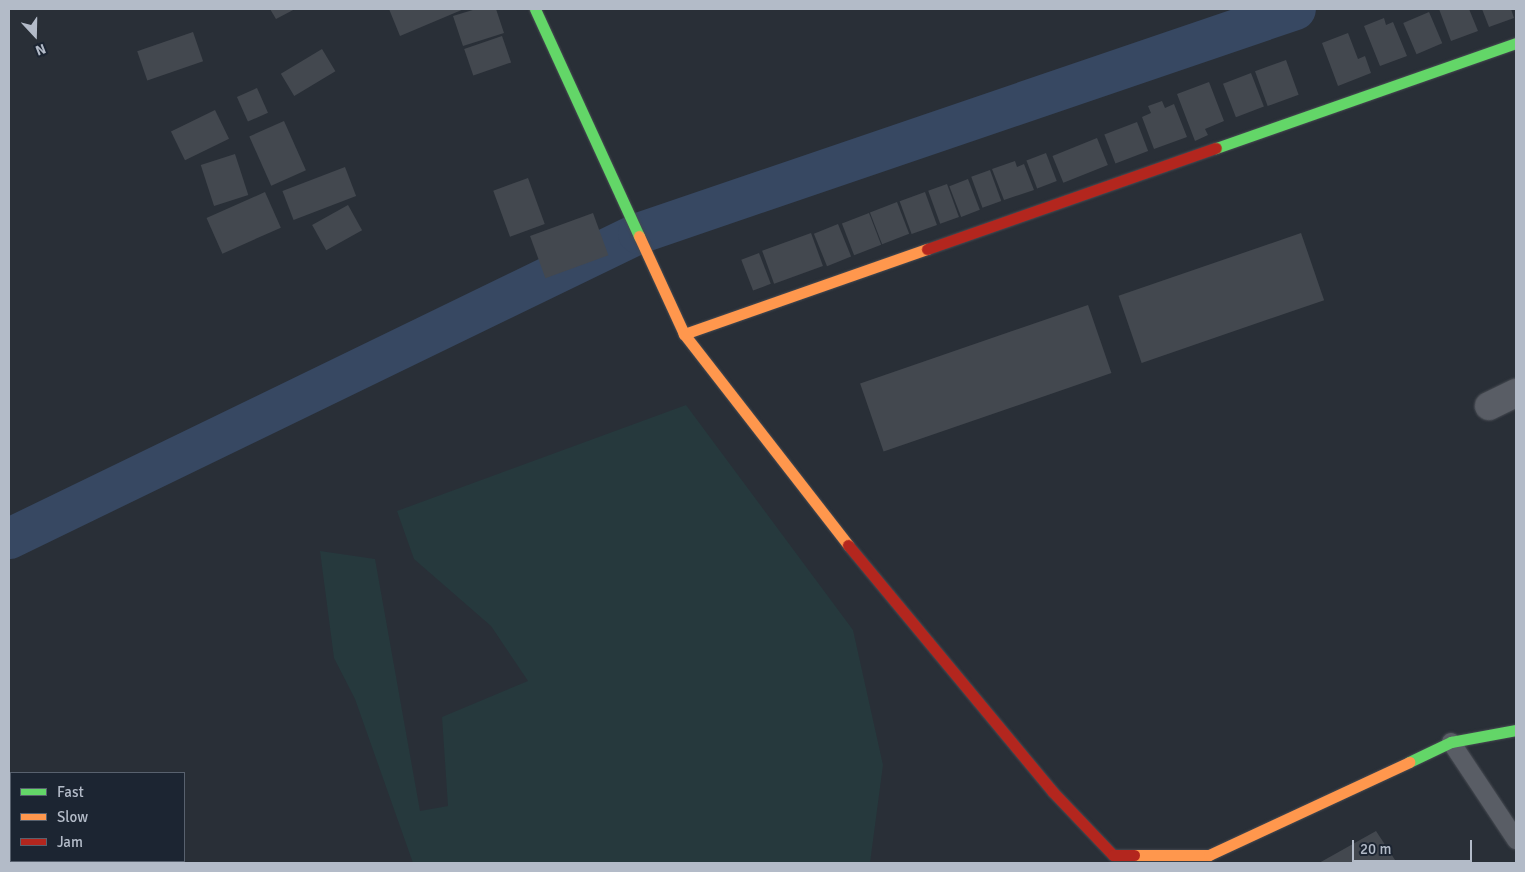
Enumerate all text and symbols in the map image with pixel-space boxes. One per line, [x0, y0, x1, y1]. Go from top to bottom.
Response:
north arrow [10, 10, 60, 60]
text: N [33, 40, 48, 59]
legend [10, 772, 185, 862]
text: Fast [57, 783, 84, 801]
text: Slow [57, 808, 88, 826]
scale bar [1355, 830, 1475, 862]
text: Jam [57, 833, 83, 851]
text: 20 m [1360, 840, 1391, 858]

